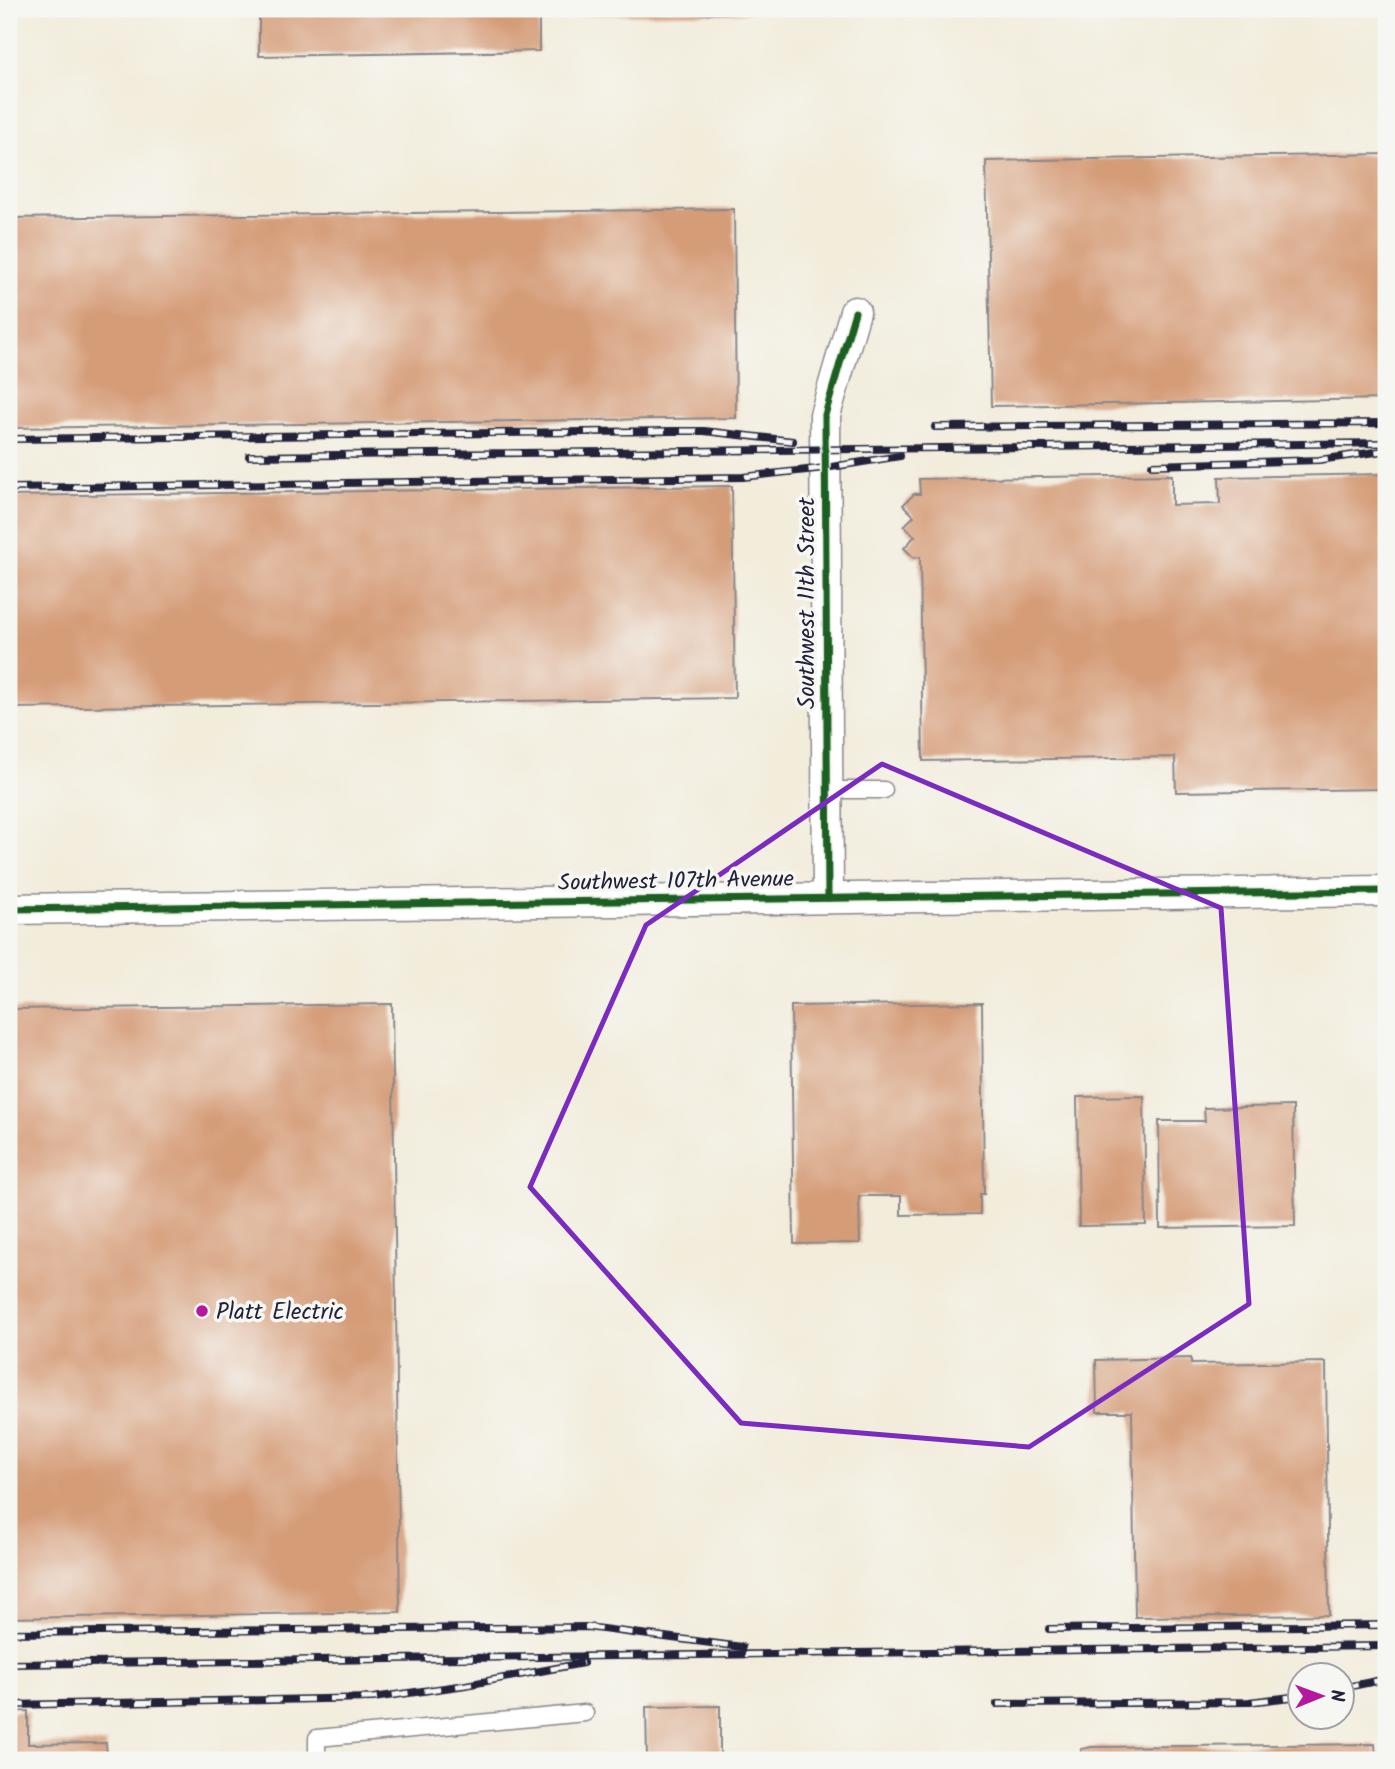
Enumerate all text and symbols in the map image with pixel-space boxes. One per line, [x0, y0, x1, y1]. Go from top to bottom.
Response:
street label: Southwest 11th Street [790, 496, 826, 709]
street label: Southwest 107th Avenue [558, 862, 794, 902]
place label: Platt Electric [216, 1295, 344, 1331]
marker: Platt Electric [194, 1303, 210, 1319]
north arrow [1286, 1660, 1356, 1730]
text: N [1321, 1689, 1351, 1702]

